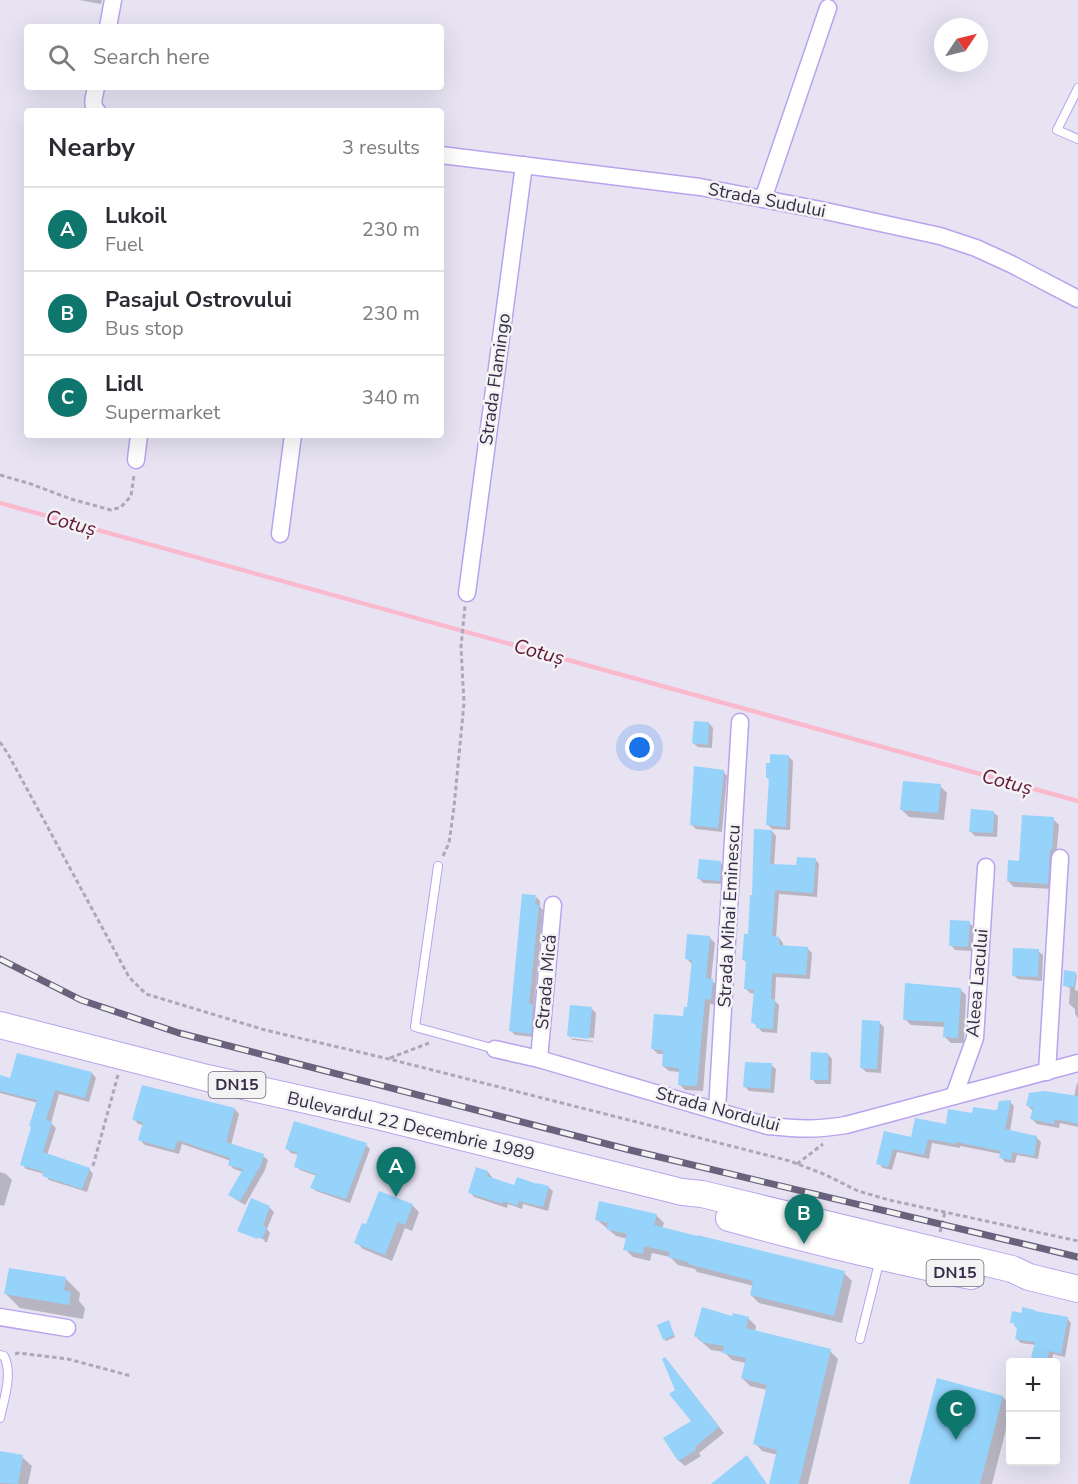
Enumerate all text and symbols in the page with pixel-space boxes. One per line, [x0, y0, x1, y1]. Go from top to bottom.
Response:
north arrow [934, 18, 988, 72]
search box [24, 24, 444, 90]
icon: search [45, 41, 78, 74]
text: Search here [93, 42, 210, 72]
text: Nearby [48, 130, 135, 165]
text: 3 results [342, 134, 420, 161]
street label: Strada Sudului [706, 177, 828, 223]
text: Lukoil [105, 201, 167, 231]
text: A [60, 216, 75, 243]
text: 230 m [362, 216, 420, 243]
text: Fuel [105, 231, 144, 258]
text: Pasajul Ostrovului [105, 285, 292, 315]
text: B [61, 300, 74, 327]
text: 230 m [362, 300, 420, 327]
street label: Strada Flamingo [474, 311, 516, 447]
text: Bus stop [105, 315, 184, 342]
text: Lidl [105, 369, 143, 399]
text: C [61, 384, 74, 411]
text: 340 m [362, 384, 420, 411]
text: Supermarket [105, 399, 220, 426]
water label: Cotuș [43, 503, 99, 543]
water label: Cotuș [511, 632, 567, 672]
your location [625, 733, 654, 762]
water label: Cotuș [979, 762, 1035, 802]
street label: Strada Mihai Eminescu [712, 824, 746, 1008]
street label: Aleea Lacului [960, 928, 994, 1038]
street label: Strada Mică [530, 934, 562, 1030]
road number: DN15 [208, 1072, 266, 1098]
street label: Strada Nordului [653, 1081, 783, 1137]
street label: Bulevardul 22 Decembrie 1989 [285, 1086, 537, 1166]
pin: A [376, 1148, 416, 1197]
pin: B [784, 1194, 824, 1244]
road number: DN15 [926, 1260, 984, 1286]
map controls [1006, 1358, 1060, 1466]
button: + [1006, 1358, 1060, 1412]
pin: C [936, 1390, 976, 1440]
button: − [1006, 1412, 1060, 1466]

